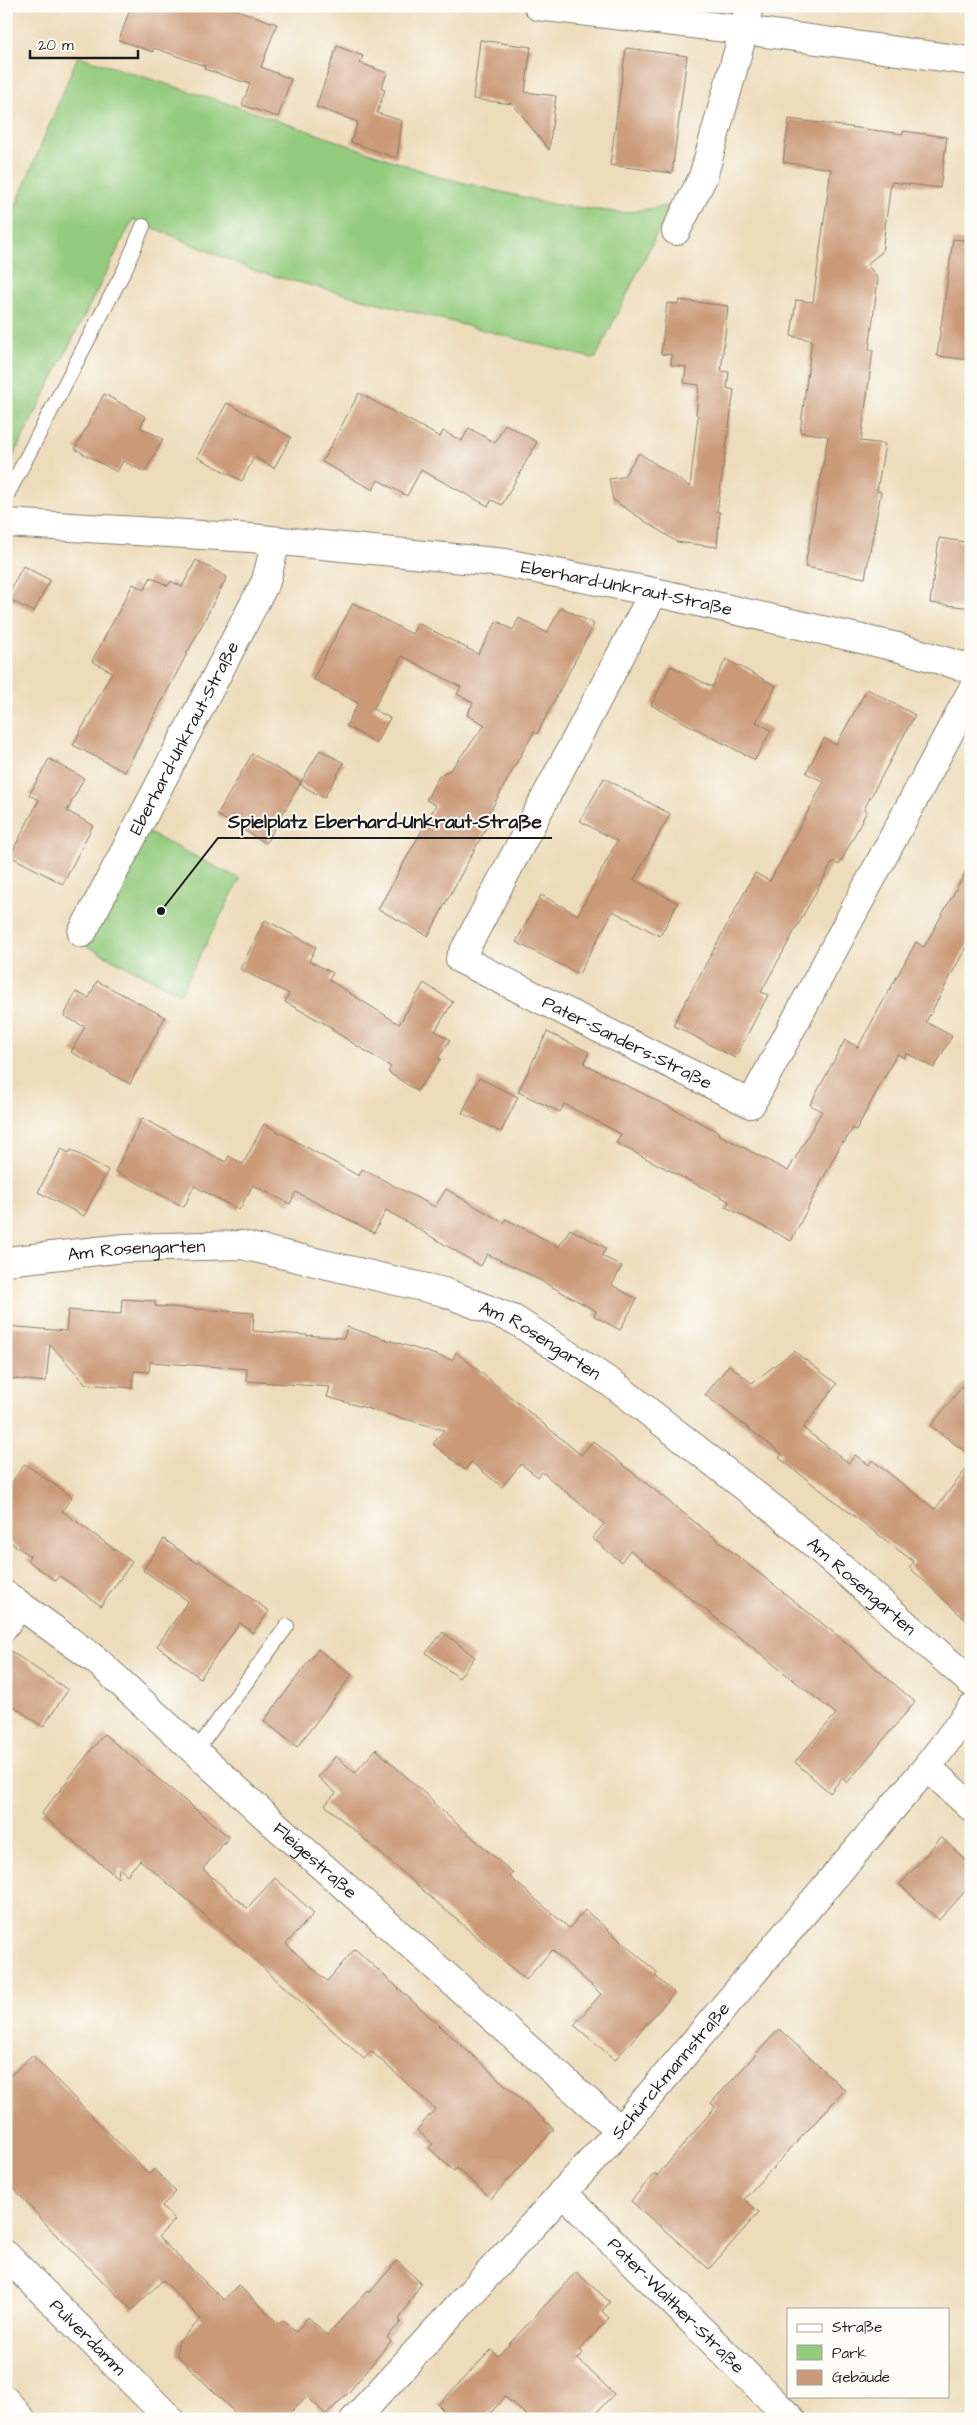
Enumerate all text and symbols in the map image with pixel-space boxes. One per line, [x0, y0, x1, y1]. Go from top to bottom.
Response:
scale bar [30, 28, 138, 60]
text: 20 m [38, 35, 74, 56]
street label: Eberhard-Unkraut-Straße [519, 554, 735, 622]
street label: Eberhard-Unkraut-Straße [123, 637, 245, 839]
callout: Spielplatz Eberhard-Unkraut-Straße [218, 804, 552, 838]
text: Spielplatz Eberhard-Unkraut-Straße [227, 809, 543, 836]
street label: Pater-Sanders-Straße [538, 990, 717, 1096]
street label: Am Rosengarten [66, 1234, 206, 1267]
street label: Am Rosengarten [475, 1295, 606, 1386]
street label: Am Rosengarten [801, 1531, 921, 1641]
street label: Fleigestraße [267, 1817, 363, 1905]
street label: Schürckmannstraße [605, 1997, 736, 2145]
street label: Pater-Walther-Straße [602, 2232, 750, 2380]
street label: Pulverdamm [44, 2294, 131, 2381]
legend [787, 2308, 950, 2398]
text: Straße [832, 2317, 882, 2338]
text: Park [832, 2343, 867, 2364]
text: Gebäude [832, 2367, 890, 2388]

